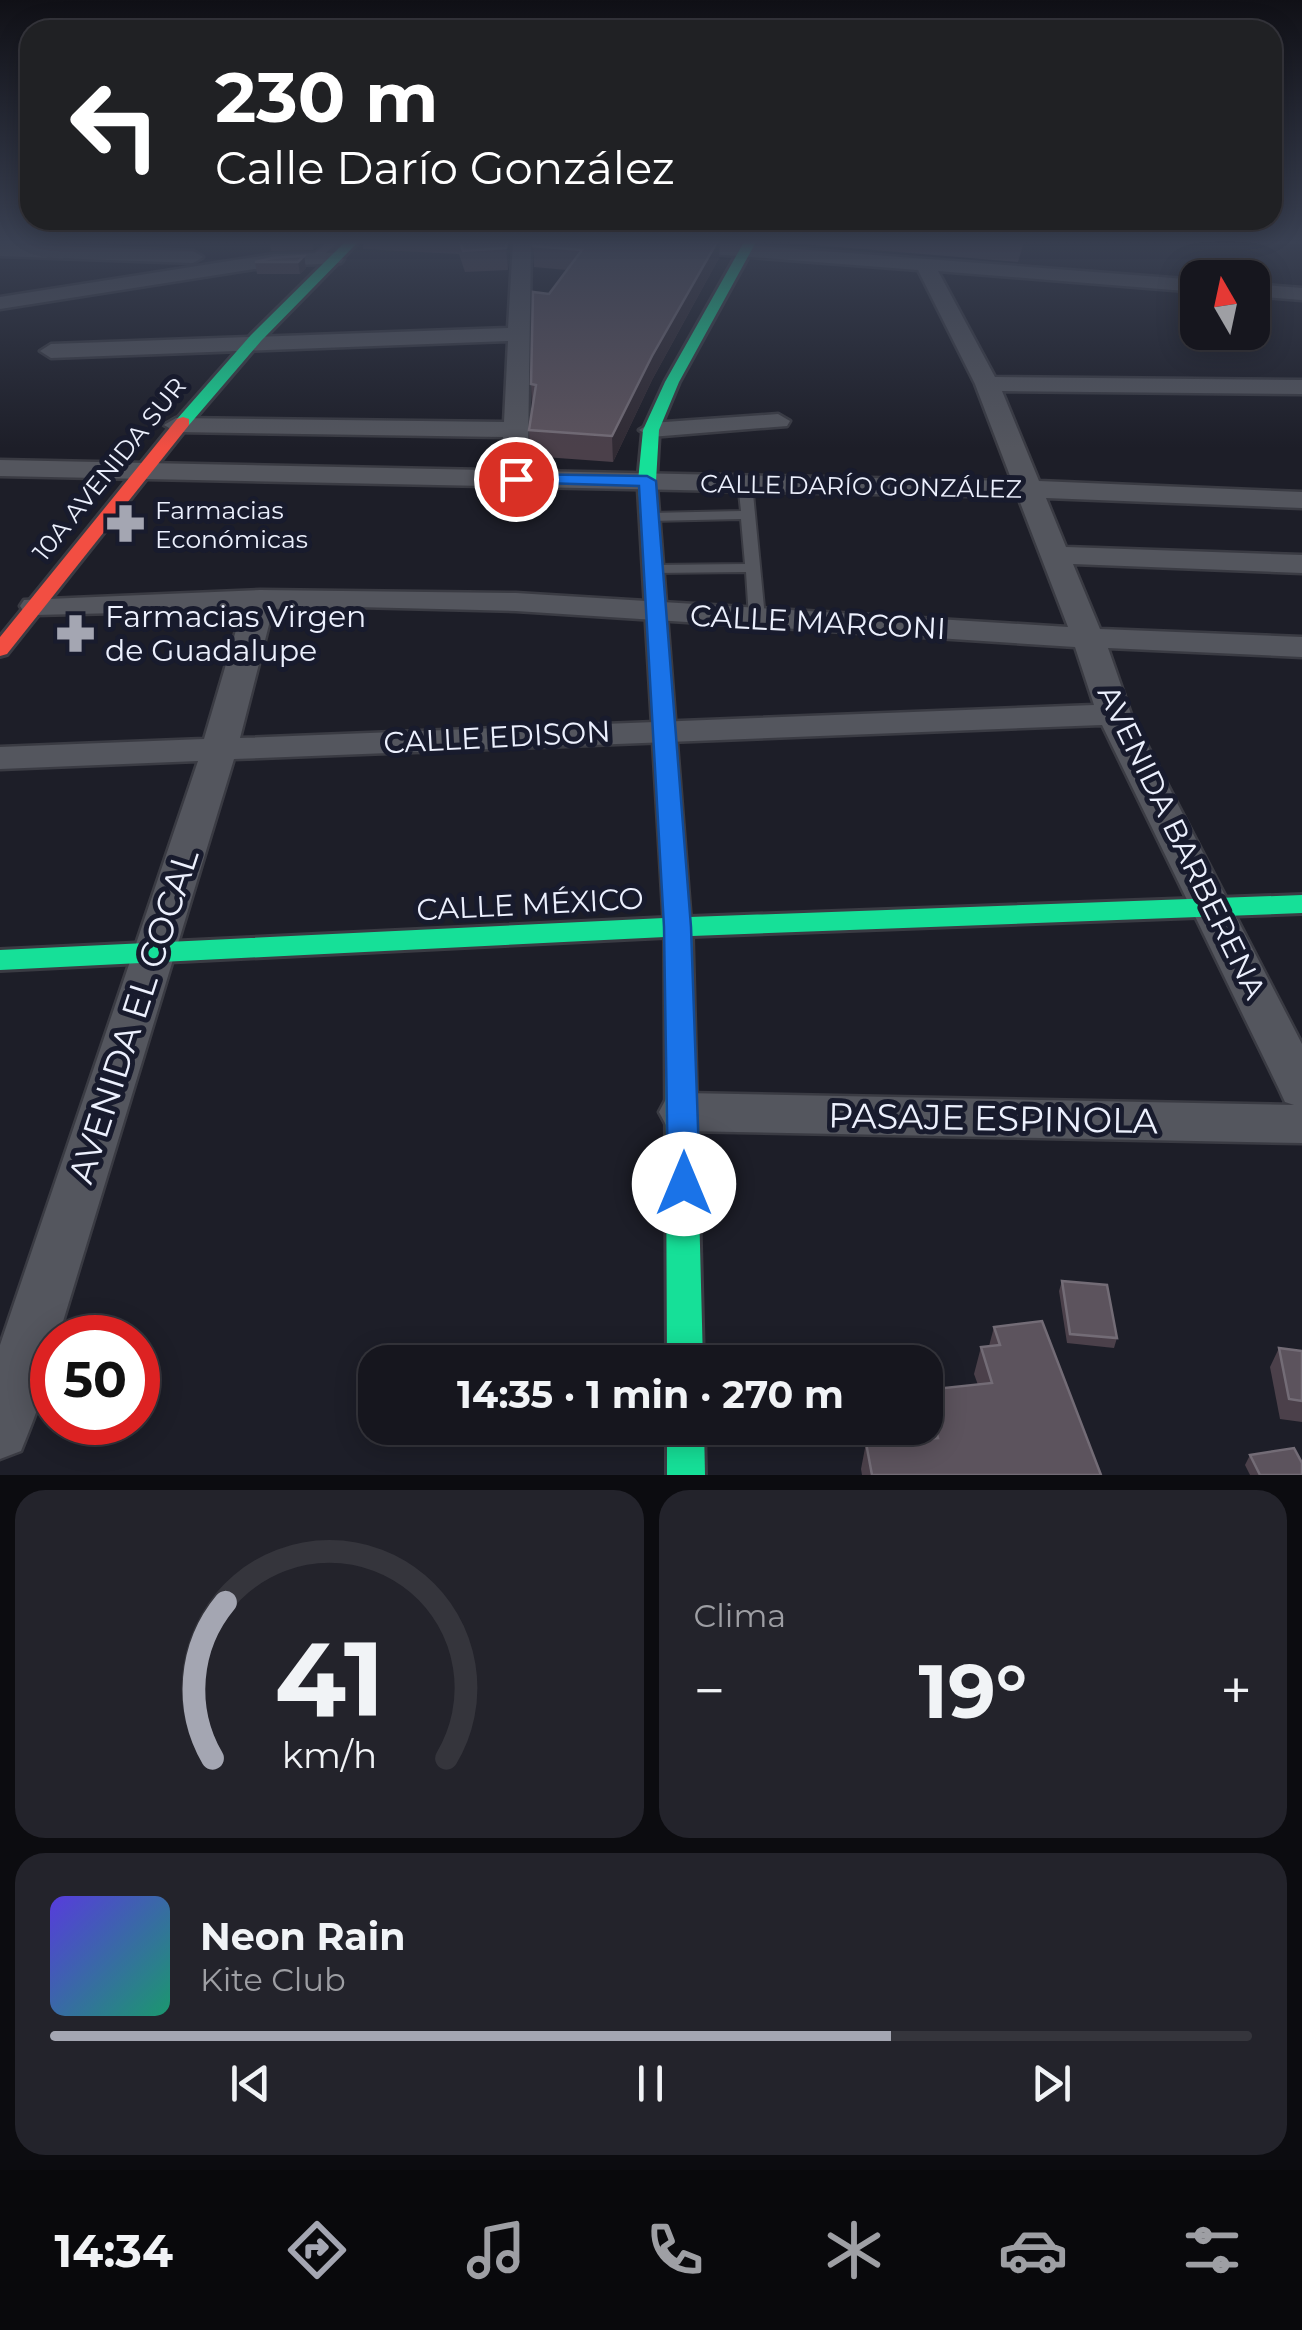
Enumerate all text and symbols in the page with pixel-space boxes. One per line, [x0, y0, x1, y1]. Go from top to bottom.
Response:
text: 230 m [215, 54, 439, 140]
icon: left [50, 60, 180, 190]
text: Calle Darío González [215, 140, 675, 195]
north arrow [1180, 260, 1270, 350]
map controls [1180, 260, 1270, 350]
street label: 10A AVENIDA SUR [26, 371, 192, 567]
pin [474, 437, 559, 522]
icon: arrive [489, 452, 544, 507]
street label: CALLE DARÍO GONZÁLEZ [700, 468, 1022, 504]
place label: Farmacias Económicas [155, 495, 308, 554]
pharmacy icon: Farmacias Económicas [104, 503, 146, 545]
street label: CALLE MARCONI [689, 597, 947, 647]
place label: Farmacias Virgen de Guadalupe [105, 598, 366, 669]
pharmacy icon: Farmacias Virgen de Guadalupe [54, 612, 96, 654]
street label: AVENIDA BARBERENA [1090, 679, 1274, 1005]
street label: CALLE EDISON [382, 713, 612, 761]
street label: AVENIDA EL COCAL [59, 843, 207, 1189]
street label: CALLE MÉXICO [415, 880, 645, 928]
street label: PASAJE ESPINOLA [828, 1094, 1159, 1142]
position arrow [632, 1132, 736, 1236]
speed limit sign: 50 [30, 1315, 160, 1445]
text: 14:35 · 1 min · 270 m [457, 1371, 844, 1418]
text: Clima [694, 1596, 786, 1635]
text: 41 [274, 1615, 384, 1742]
text: 19° [918, 1645, 1027, 1737]
text: − [694, 1657, 725, 1724]
text: + [1220, 1657, 1252, 1724]
text: km/h [282, 1733, 377, 1777]
text: Neon Rain [200, 1913, 405, 1960]
text: Kite Club [200, 1960, 346, 1999]
icon: previous [223, 2056, 278, 2111]
icon: pause [623, 2056, 678, 2111]
icon: next [1024, 2056, 1079, 2111]
icon: directions [282, 2215, 352, 2285]
icon: music [461, 2215, 531, 2285]
icon: phone [640, 2215, 710, 2285]
icon: climate [819, 2215, 889, 2285]
icon: car [998, 2215, 1068, 2285]
icon: filters [1177, 2215, 1247, 2285]
text: 14:34 [55, 2223, 173, 2278]

